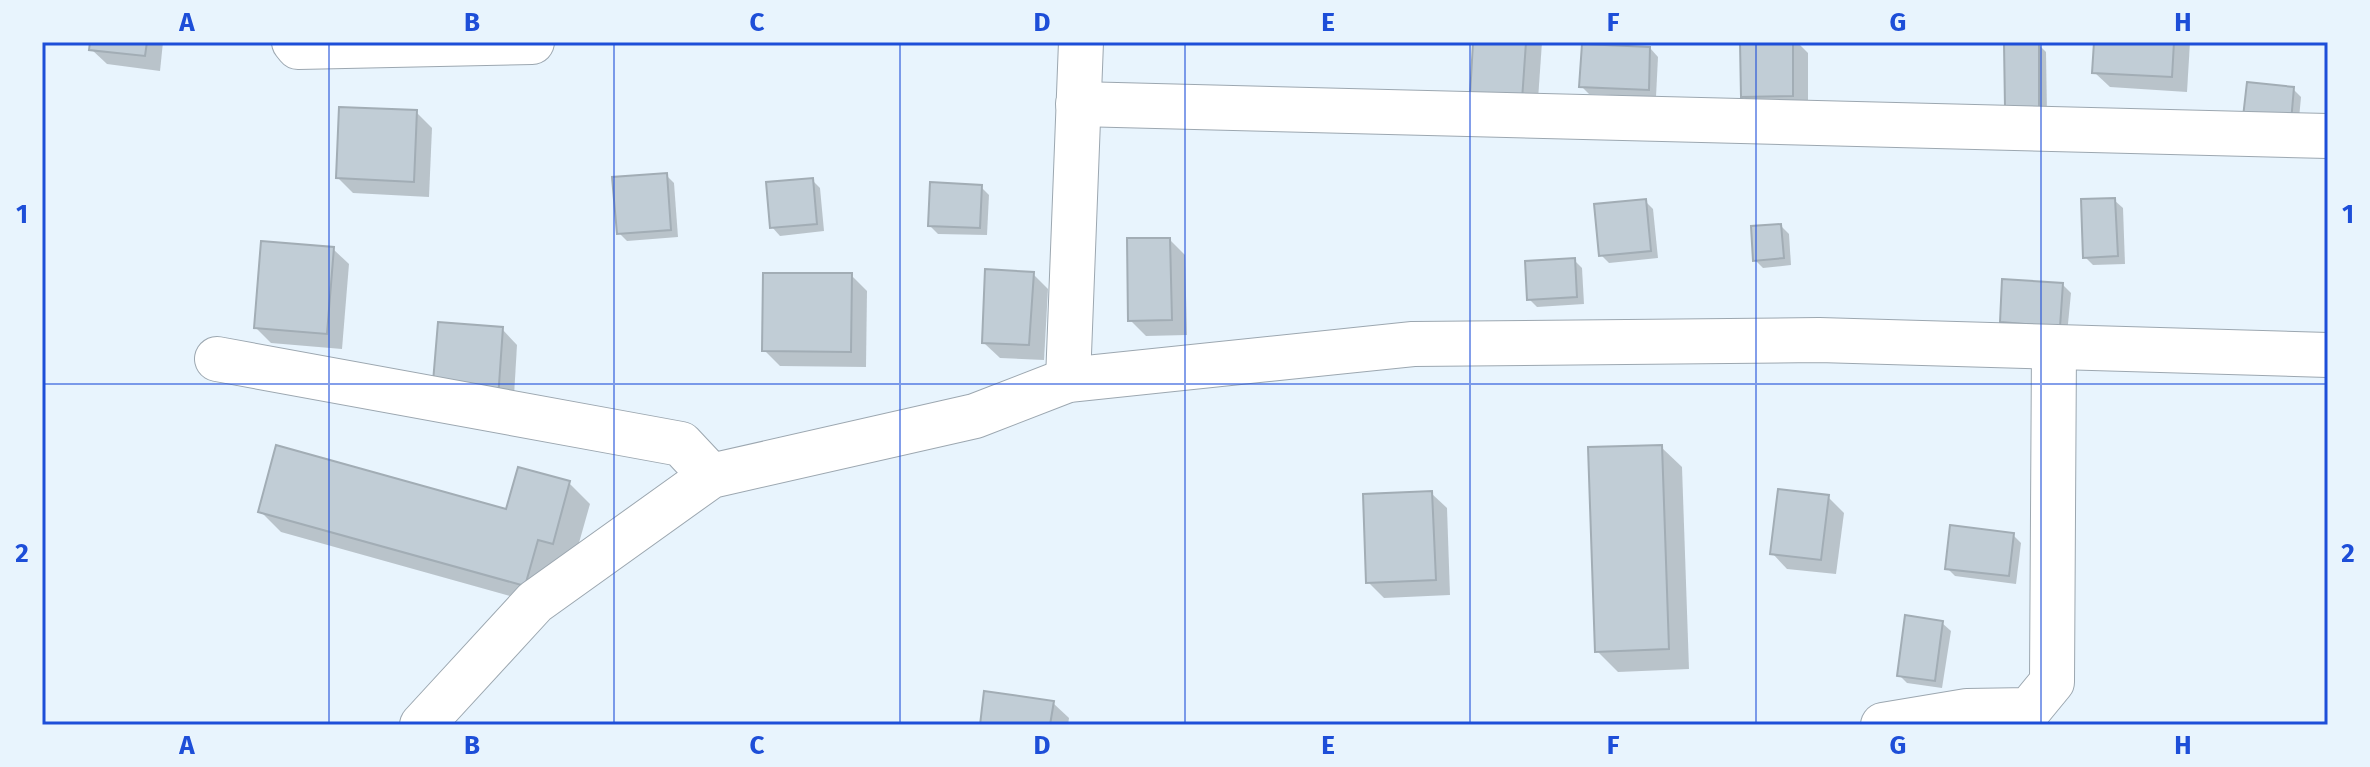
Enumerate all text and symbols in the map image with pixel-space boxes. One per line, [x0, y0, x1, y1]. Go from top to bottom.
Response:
text: A [178, 7, 195, 38]
text: B [464, 7, 480, 38]
text: C [750, 7, 765, 38]
text: D [1034, 7, 1051, 38]
text: E [1321, 7, 1335, 38]
text: F [1607, 7, 1620, 38]
text: G [1890, 7, 1906, 38]
text: H [2174, 7, 2192, 38]
text: 1 [16, 199, 28, 230]
text: 1 [2342, 199, 2354, 230]
text: 2 [15, 538, 29, 569]
text: 2 [2341, 538, 2355, 569]
text: A [178, 730, 195, 761]
text: B [464, 730, 480, 761]
text: C [750, 730, 765, 761]
text: D [1034, 730, 1051, 761]
text: E [1321, 730, 1335, 761]
text: F [1607, 730, 1620, 761]
text: G [1890, 730, 1906, 761]
text: H [2174, 730, 2192, 761]

